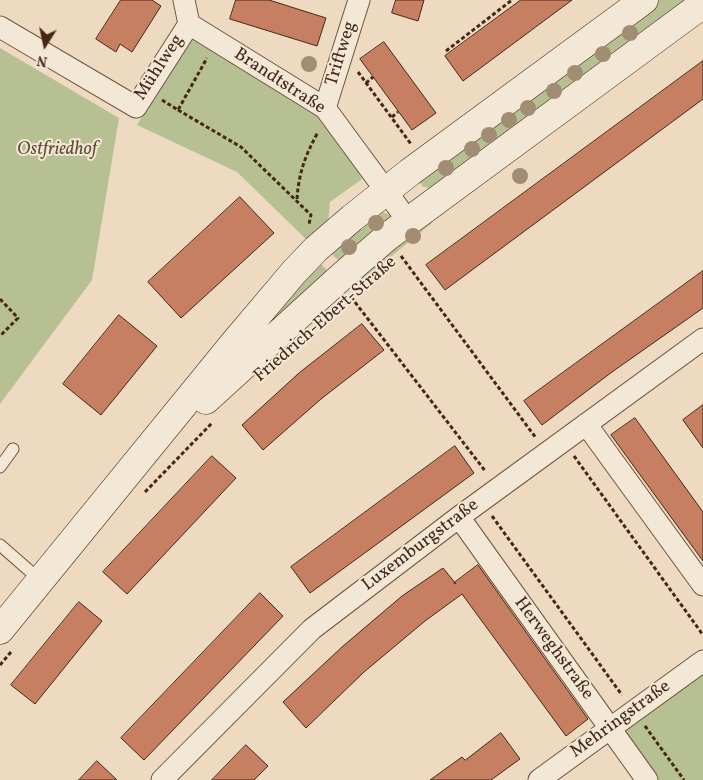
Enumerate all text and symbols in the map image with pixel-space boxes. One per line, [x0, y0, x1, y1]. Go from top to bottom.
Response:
street label: Triftweg [322, 19, 362, 89]
north arrow [20, 20, 70, 70]
street label: Mühlweg [131, 31, 189, 105]
street label: Brandtstraße [229, 44, 329, 120]
text: N [36, 50, 49, 71]
park label: Ostfriedhof [17, 140, 97, 162]
street label: Friedrich-Ebert-Straße [250, 252, 402, 388]
street label: Luxemburgstraße [358, 495, 484, 597]
street label: Herweghstraße [509, 593, 597, 705]
street label: Mehringstraße [567, 676, 675, 764]

